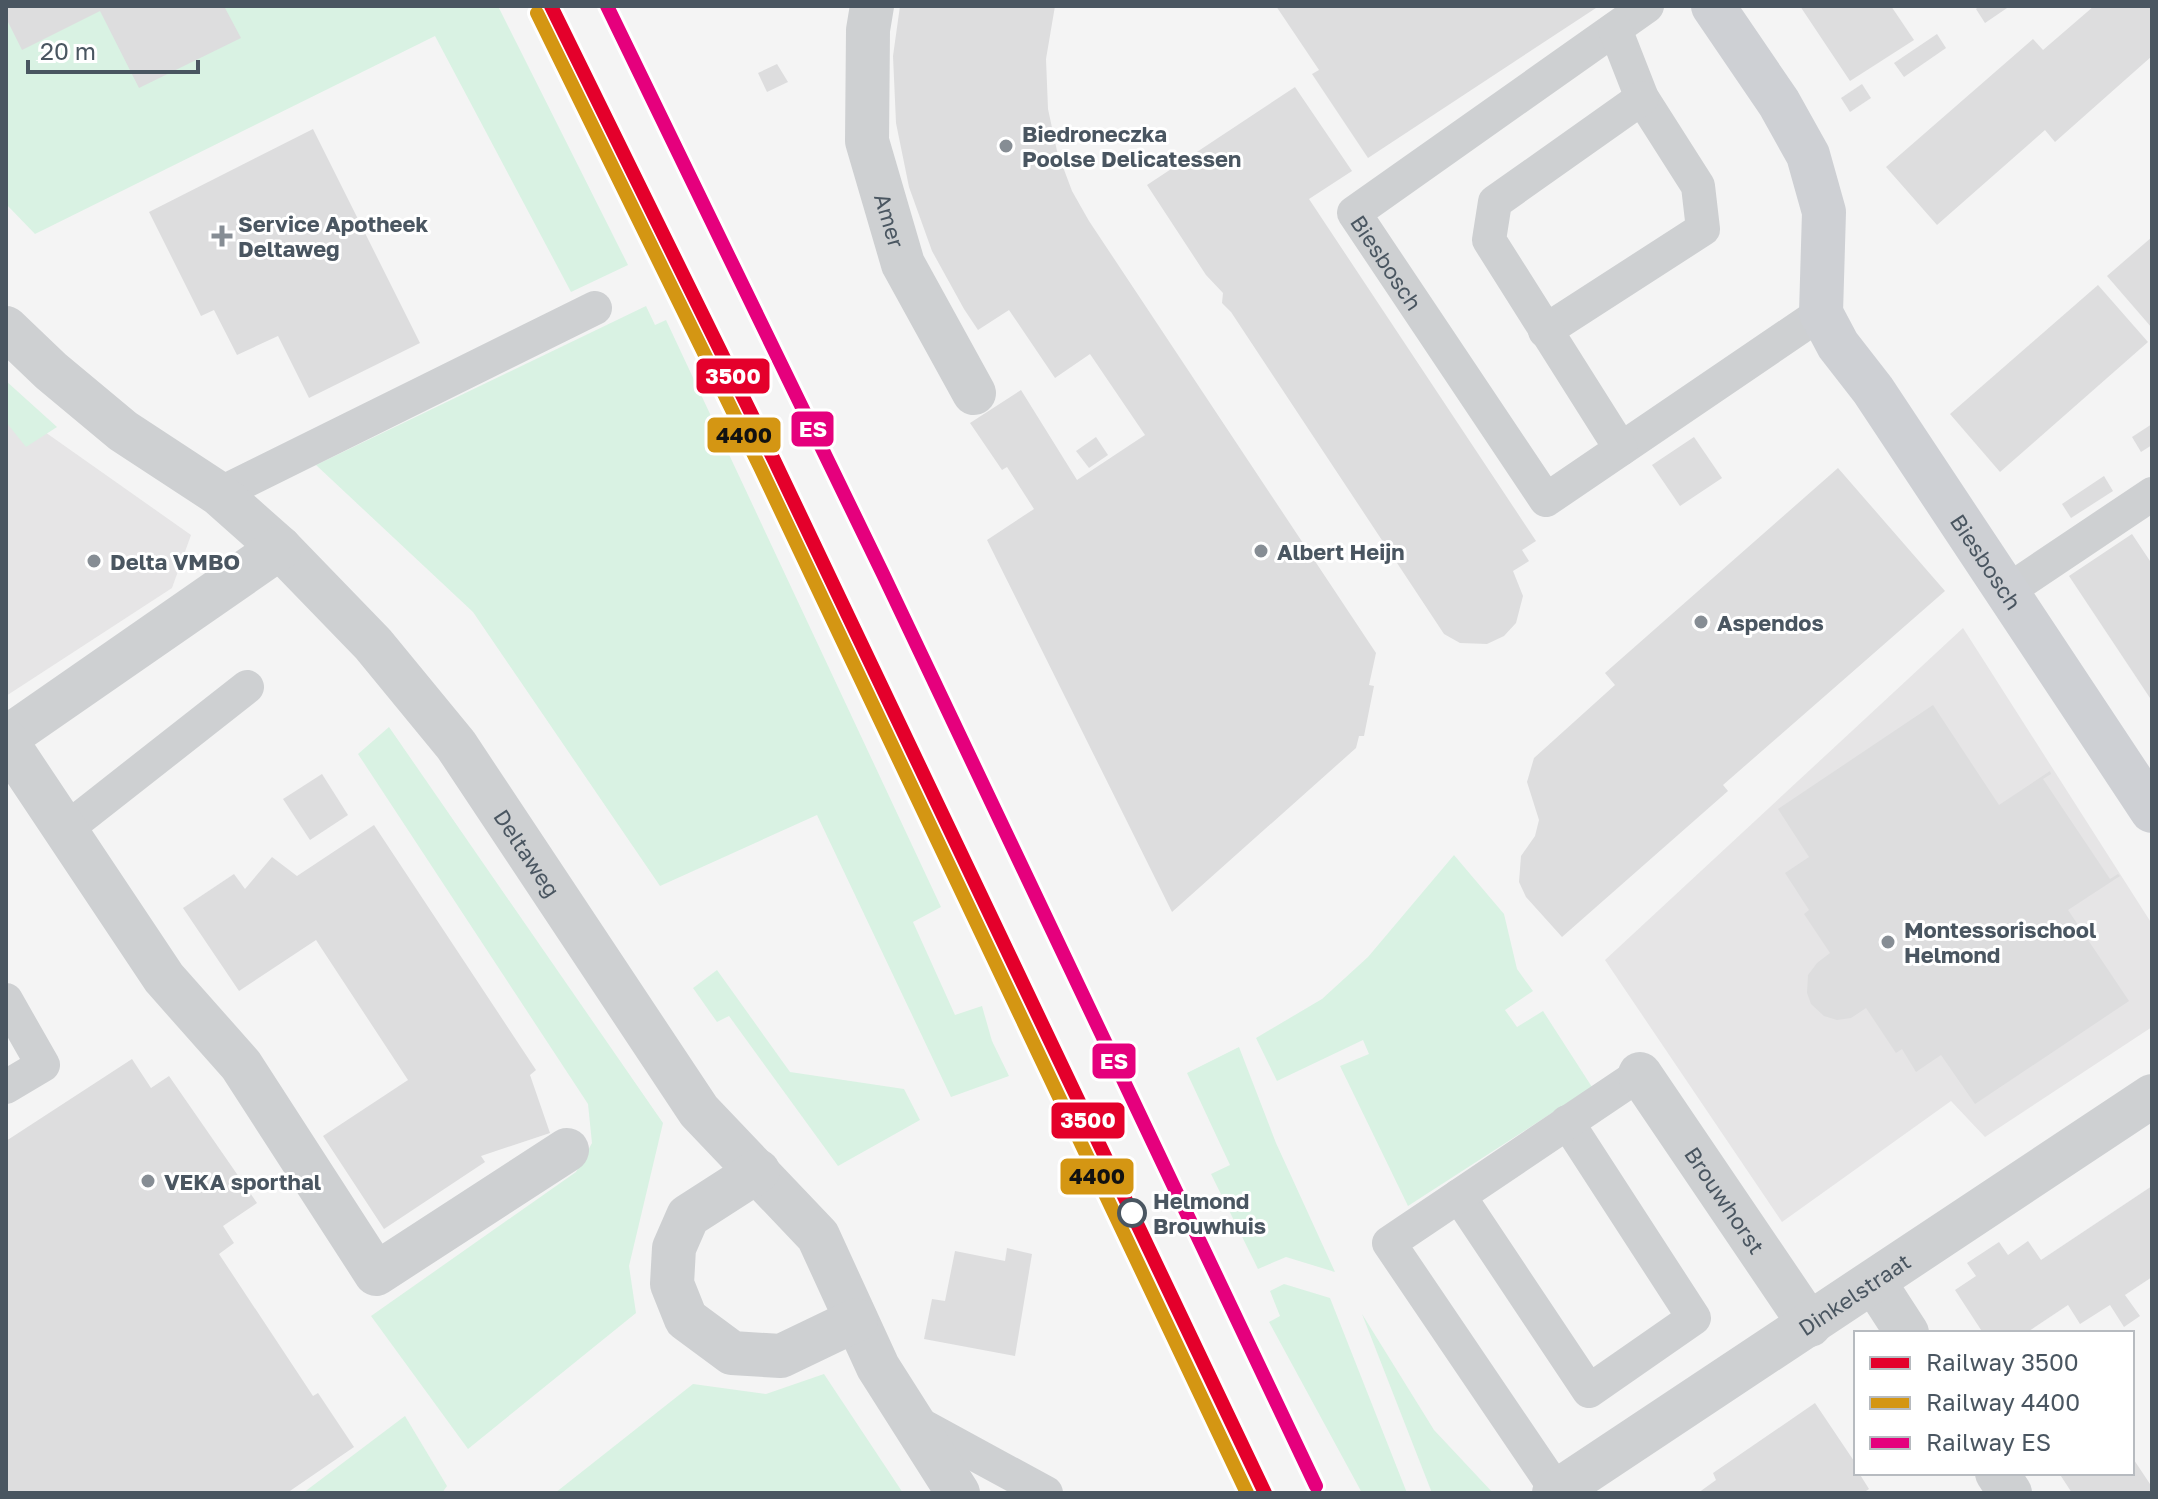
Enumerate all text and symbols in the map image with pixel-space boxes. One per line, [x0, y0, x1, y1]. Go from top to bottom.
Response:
scale bar [28, 24, 198, 74]
text: 20 m [40, 36, 96, 65]
place label: Biedroneczka Poolse Delicatessen [1022, 120, 1241, 172]
marker: Biedroneczka Poolse Delicatessen [997, 137, 1015, 155]
street label: Amer [869, 190, 911, 251]
street label: Biesbosch [1345, 209, 1428, 315]
place label: Service Apotheek Deltaweg [238, 210, 429, 262]
marker: Service Apotheek Deltaweg [213, 227, 231, 245]
line badge: 3500 [695, 357, 771, 395]
text: 3500 [705, 362, 761, 389]
line badge: ES [790, 410, 835, 448]
text: ES [799, 415, 827, 442]
line badge: 4400 [706, 416, 782, 454]
text: 4400 [716, 421, 772, 448]
street label: Biesbosch [1945, 509, 2028, 614]
place label: Albert Heijn [1277, 538, 1405, 565]
marker: Albert Heijn [1252, 542, 1270, 560]
place label: Delta VMBO [110, 548, 240, 575]
marker: Delta VMBO [85, 552, 103, 570]
place label: Aspendos [1717, 609, 1824, 636]
marker: Aspendos [1692, 613, 1710, 631]
street label: Deltaweg [489, 804, 566, 902]
place label: Montessorischool Helmond [1904, 916, 2096, 968]
marker: Montessorischool Helmond [1879, 933, 1897, 951]
line badge: ES [1091, 1042, 1137, 1080]
text: ES [1100, 1047, 1128, 1074]
line badge: 3500 [1050, 1101, 1126, 1140]
text: 3500 [1060, 1106, 1116, 1133]
street label: Brouwhorst [1679, 1141, 1771, 1258]
line badge: 4400 [1059, 1157, 1135, 1196]
text: 4400 [1069, 1162, 1125, 1189]
place label: VEKA sporthal [164, 1168, 321, 1195]
marker: VEKA sporthal [139, 1172, 157, 1190]
place label: Helmond Brouwhuis [1153, 1187, 1266, 1239]
marker: Helmond Brouwhuis [1118, 1199, 1146, 1227]
street label: Dinkelstraat [1793, 1247, 1915, 1341]
legend [1854, 1331, 2134, 1475]
text: Railway 3500 [1926, 1347, 2079, 1376]
text: Railway 4400 [1926, 1387, 2080, 1416]
text: Railway ES [1926, 1427, 2051, 1456]

